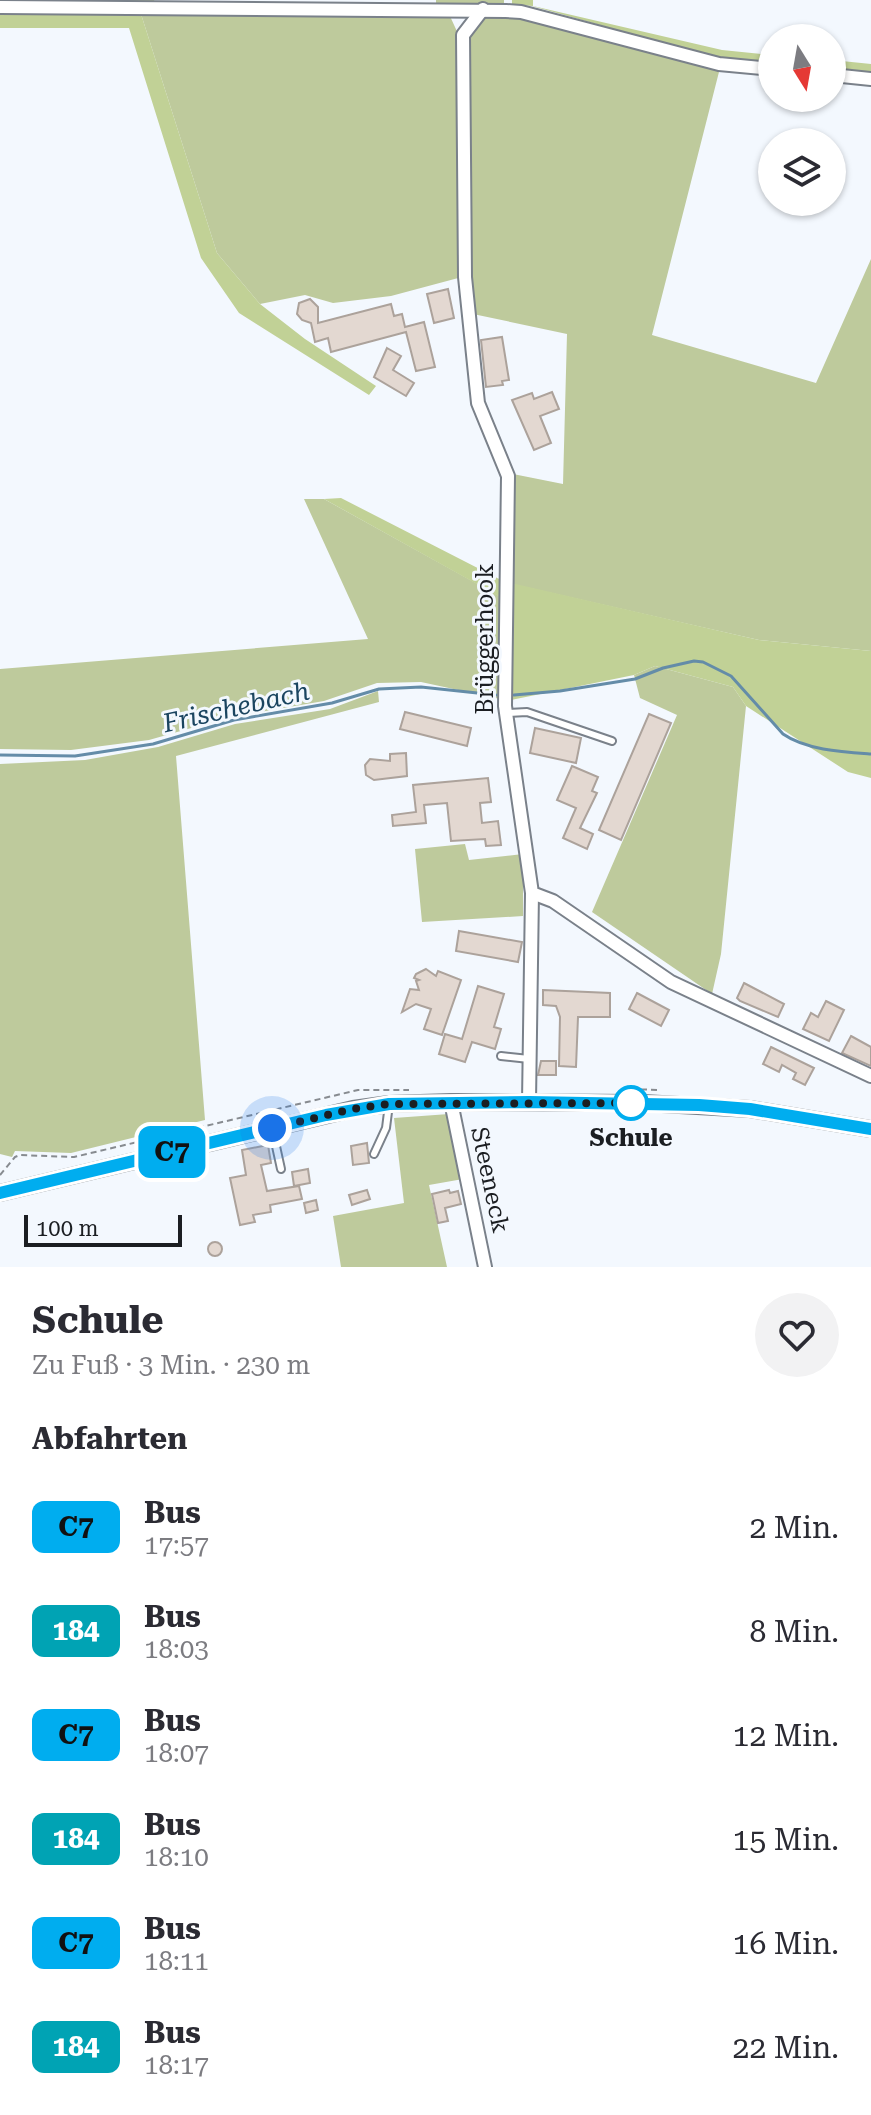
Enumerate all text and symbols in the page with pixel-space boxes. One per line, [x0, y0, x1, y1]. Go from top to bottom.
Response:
north arrow [758, 24, 846, 112]
map controls [758, 24, 846, 216]
button: layers [758, 128, 846, 216]
street label: Brüggerhook [471, 563, 499, 715]
water label: Frischebach [159, 676, 312, 739]
marker: Schule [614, 1086, 648, 1120]
your location [252, 1108, 292, 1148]
place label: Schule [589, 1124, 673, 1152]
street label: Steeneck [465, 1125, 515, 1235]
line badge: C7 [136, 1126, 208, 1178]
text: C7 [154, 1135, 190, 1168]
scale bar [24, 1211, 182, 1247]
text: 100 m [36, 1216, 99, 1241]
button: heart [755, 1293, 839, 1377]
text: Schule [32, 1298, 164, 1342]
text: Zu Fuß · 3 Min. · 230 m [32, 1350, 310, 1380]
text: Abfahrten [32, 1421, 187, 1456]
text: Bus [144, 1495, 201, 1530]
text: C7 [58, 1510, 94, 1543]
text: 2 Min. [749, 1510, 839, 1545]
text: 17:57 [144, 1530, 209, 1560]
text: Bus [144, 1599, 201, 1634]
text: 184 [52, 1614, 100, 1647]
text: 8 Min. [749, 1614, 839, 1649]
text: 18:03 [144, 1634, 209, 1664]
text: Bus [144, 1703, 201, 1738]
text: C7 [58, 1718, 94, 1751]
text: 12 Min. [733, 1718, 839, 1753]
text: 18:07 [144, 1738, 209, 1768]
text: Bus [144, 1807, 201, 1842]
text: 184 [52, 1822, 100, 1855]
text: 15 Min. [733, 1822, 839, 1857]
text: 18:10 [144, 1842, 209, 1872]
text: Bus [144, 1911, 201, 1946]
text: C7 [58, 1926, 94, 1959]
text: 16 Min. [733, 1926, 839, 1961]
text: 18:11 [144, 1946, 209, 1976]
text: Bus [144, 2015, 201, 2050]
text: 184 [52, 2030, 100, 2063]
text: 22 Min. [733, 2030, 839, 2065]
text: 18:17 [144, 2050, 209, 2080]

